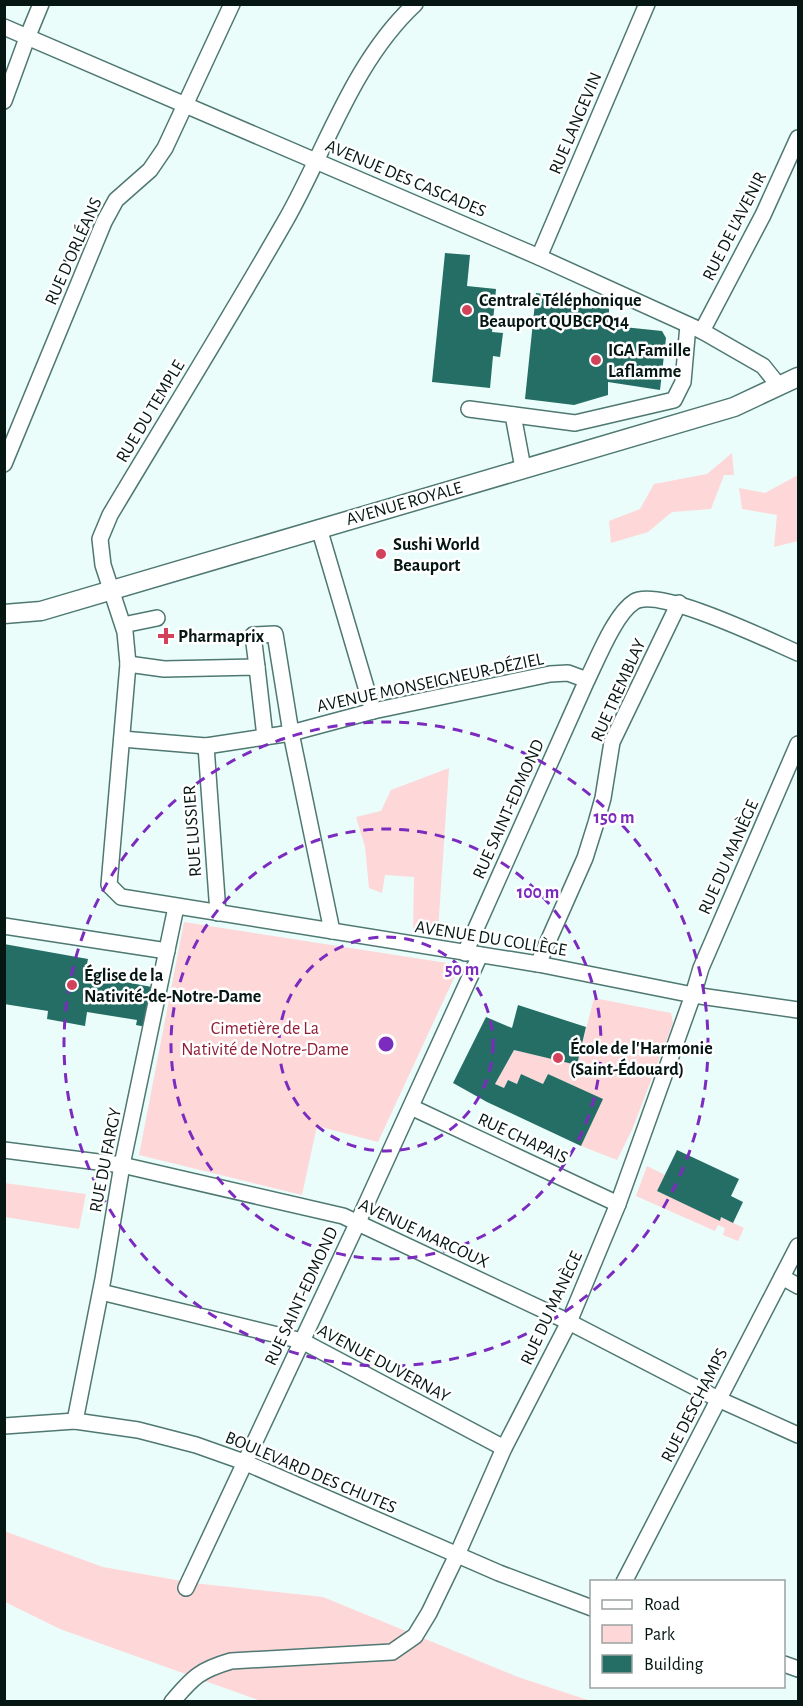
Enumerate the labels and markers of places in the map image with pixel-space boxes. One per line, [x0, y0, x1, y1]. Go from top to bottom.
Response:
place label: Centrale Téléphonique Beauport QUBCPQ14 [479, 292, 642, 331]
marker: Centrale Téléphonique Beauport QUBCPQ14 [460, 303, 474, 317]
place label: IGA Famille Laflamme [608, 342, 691, 381]
marker: IGA Famille Laflamme [589, 353, 603, 367]
place label: Sushi World Beauport [393, 536, 480, 575]
marker: Sushi World Beauport [374, 547, 388, 561]
place label: Pharmaprix [178, 628, 265, 646]
marker: Pharmaprix [159, 629, 173, 643]
place label: Église de la Nativité-de-Notre-Dame [84, 964, 261, 1006]
marker: Église de la Nativité-de-Notre-Dame [65, 978, 79, 992]
centre of rings [376, 1034, 396, 1054]
place label: École de l'Harmonie (Saint-Édouard) [570, 1037, 713, 1079]
marker: École de l'Harmonie (Saint-Édouard) [551, 1051, 565, 1065]

